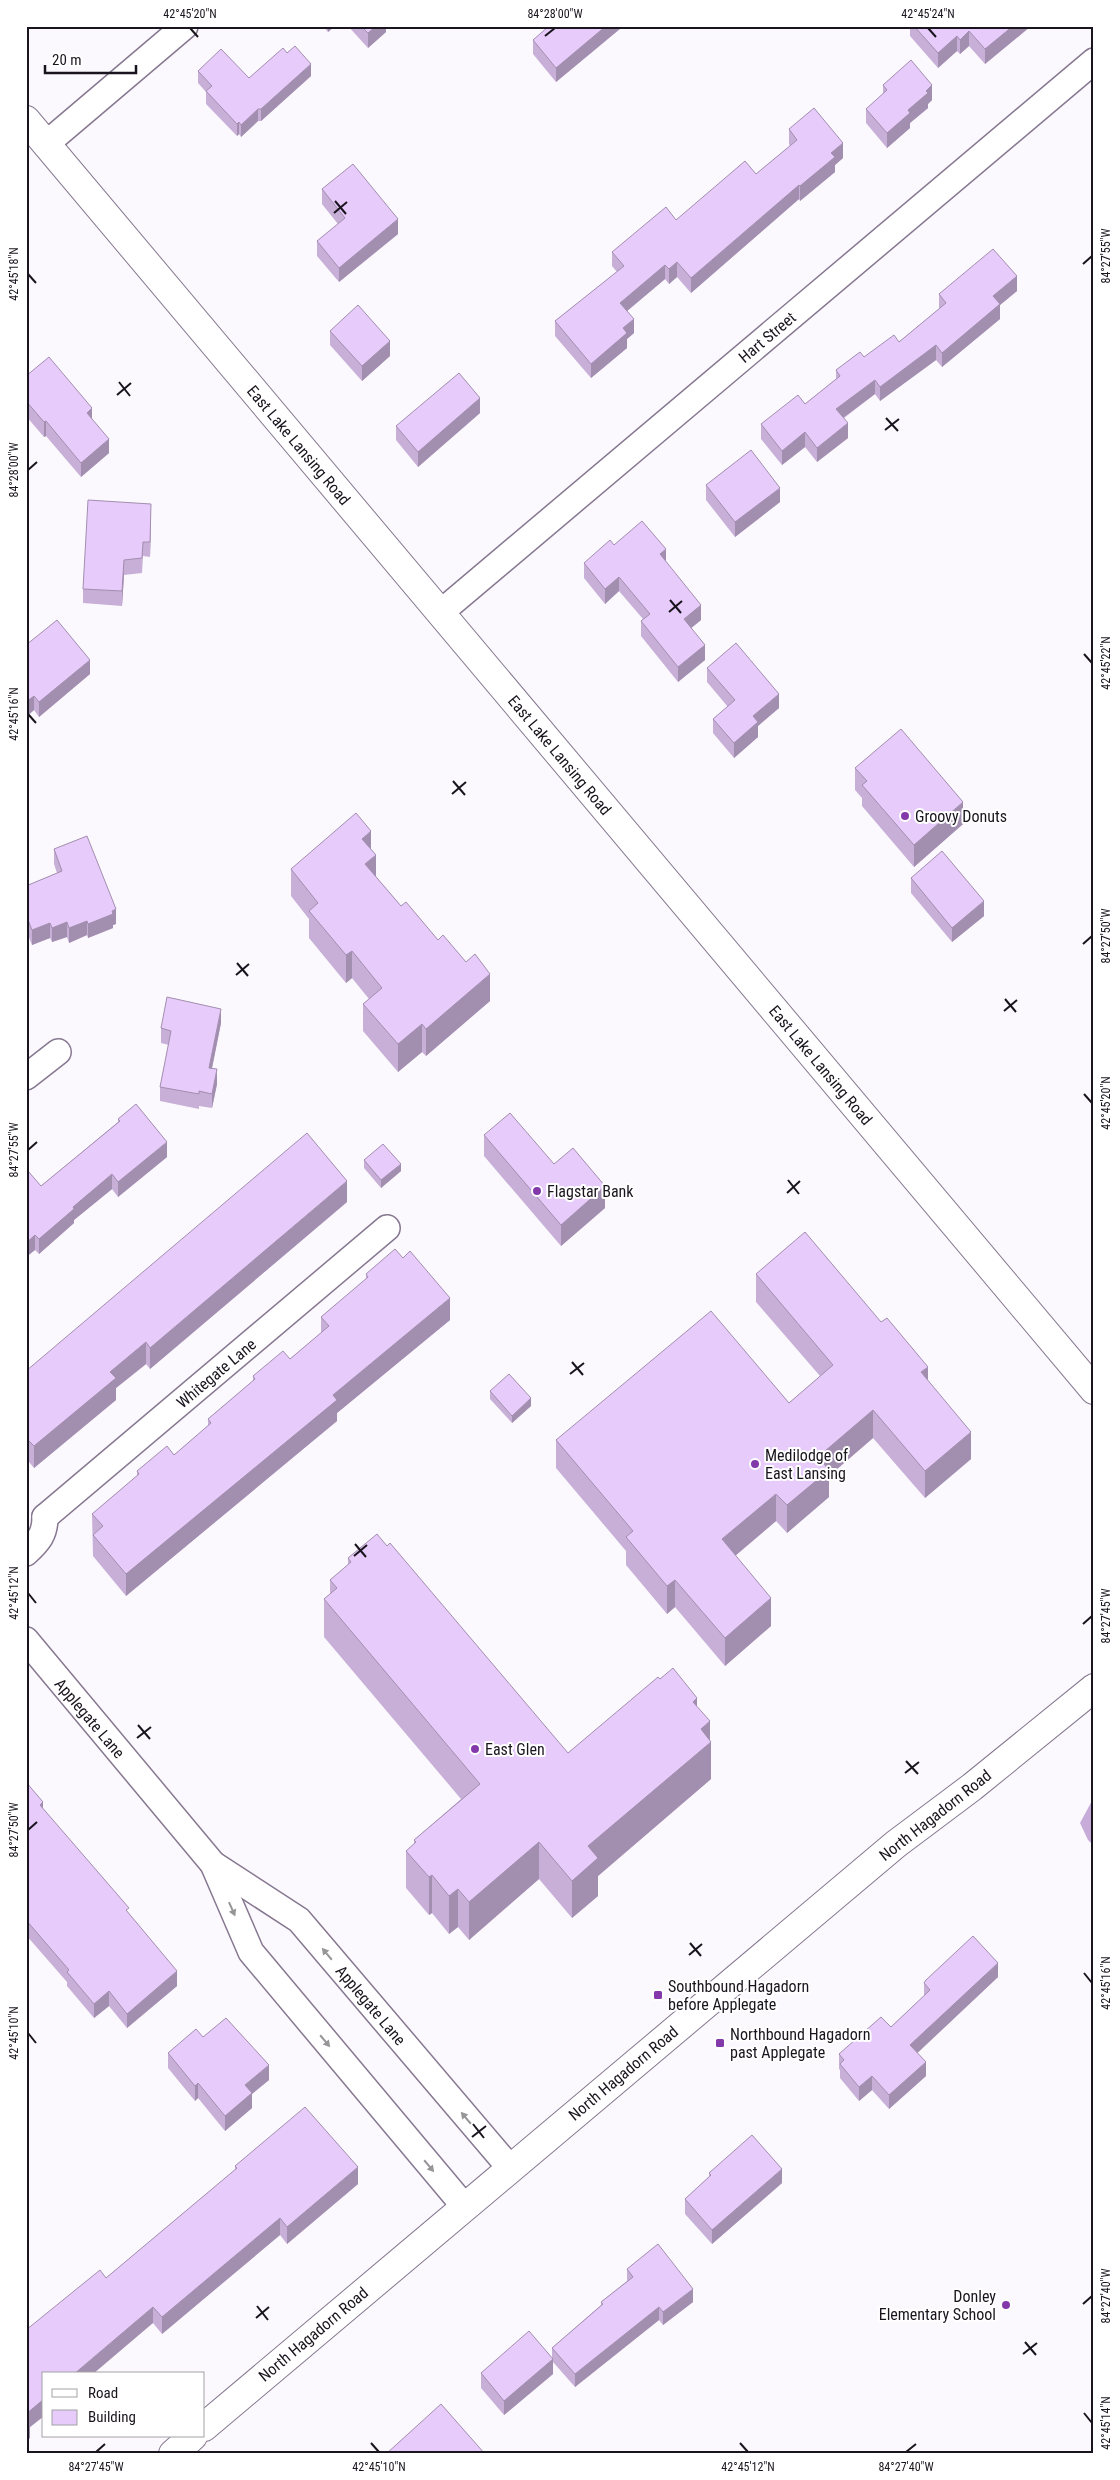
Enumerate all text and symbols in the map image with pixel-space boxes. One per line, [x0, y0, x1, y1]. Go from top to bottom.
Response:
text: 42°45'20"N [163, 7, 217, 21]
text: 84°28'00"W [527, 7, 583, 21]
text: 42°45'24"N [901, 7, 955, 21]
scale bar [45, 42, 136, 74]
text: 20 m [52, 51, 82, 69]
text: 84°27'55"W [1099, 228, 1113, 284]
text: 42°45'18"N [7, 247, 21, 301]
street label: Hart Street [735, 308, 800, 367]
street label: East Lake Lansing Road [243, 382, 354, 509]
text: 84°28'00"W [7, 442, 21, 498]
text: 42°45'22"N [1099, 636, 1113, 690]
text: 42°45'16"N [7, 687, 21, 741]
street label: East Lake Lansing Road [504, 692, 615, 819]
place label: Groovy Donuts [915, 807, 1007, 826]
marker: Groovy Donuts [899, 810, 911, 822]
text: 84°27'50"W [1099, 908, 1113, 964]
street label: East Lake Lansing Road [765, 1002, 876, 1129]
text: 42°45'20"N [1099, 1076, 1113, 1130]
text: 84°27'55"W [7, 1122, 21, 1178]
place label: Flagstar Bank [547, 1182, 634, 1201]
marker: Flagstar Bank [531, 1185, 543, 1197]
street label: Whitegate Lane [173, 1335, 260, 1412]
place label: Medilodge of East Lansing [765, 1446, 848, 1483]
marker: Medilodge of East Lansing [749, 1458, 761, 1470]
text: 42°45'12"N [7, 1566, 21, 1620]
text: 84°27'45"W [1099, 1588, 1113, 1644]
street label: Applegate Lane [51, 1675, 128, 1762]
place label: East Glen [485, 1740, 545, 1759]
marker: East Glen [469, 1743, 481, 1755]
street label: North Hagadorn Road [876, 1766, 995, 1865]
text: 84°27'50"W [7, 1802, 21, 1858]
one-way arrow [229, 1902, 237, 1916]
one-way arrow [322, 1947, 333, 1960]
text: 42°45'16"N [1099, 1956, 1113, 2010]
street label: Applegate Lane [332, 1962, 409, 2049]
place label: Southbound Hagadorn before Applegate [668, 1977, 809, 2014]
marker: Southbound Hagadorn before Applegate [652, 1989, 664, 2001]
text: 42°45'10"N [7, 2006, 21, 2060]
street label: North Hagadorn Road [565, 2022, 682, 2125]
place label: Northbound Hagadorn past Applegate [730, 2025, 870, 2062]
one-way arrow [319, 2035, 330, 2047]
marker: Northbound Hagadorn past Applegate [714, 2037, 726, 2049]
one-way arrow [461, 2112, 472, 2125]
one-way arrow [423, 2159, 434, 2172]
text: 84°27'40"W [1099, 2268, 1113, 2324]
street label: North Hagadorn Road [255, 2283, 372, 2386]
place label: Donley Elementary School [879, 2287, 996, 2324]
marker: Donley Elementary School [1000, 2299, 1012, 2311]
legend [42, 2372, 205, 2438]
text: Road [88, 2384, 118, 2402]
text: 42°45'14"N [1099, 2396, 1113, 2450]
text: Building [88, 2408, 136, 2426]
text: 84°27'45"W [68, 2460, 124, 2474]
text: 42°45'10"N [352, 2460, 406, 2474]
text: 42°45'12"N [721, 2460, 775, 2474]
text: 84°27'40"W [878, 2460, 934, 2474]

